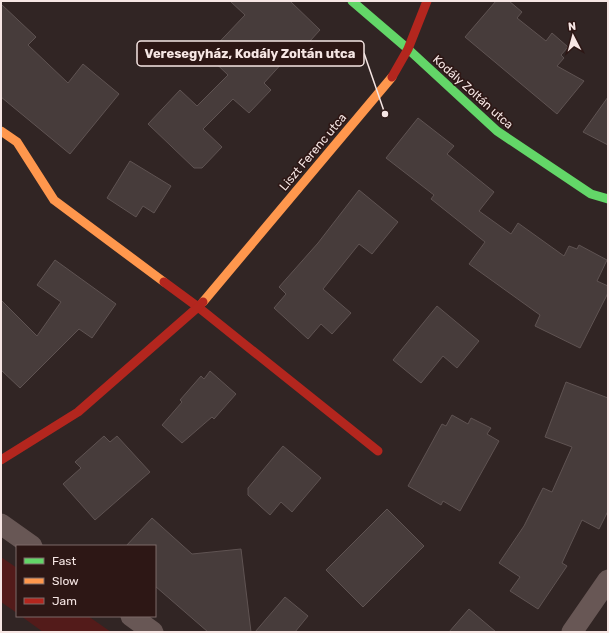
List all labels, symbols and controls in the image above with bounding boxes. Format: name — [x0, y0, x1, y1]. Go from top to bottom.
north arrow — [553, 16, 593, 56]
text: N — [567, 20, 577, 33]
callout: Veresegyház, Kodály Zoltán utca — [137, 41, 364, 66]
text: Veresegyház, Kodály Zoltán utca — [145, 46, 355, 61]
street label: Kodály Zoltán utca — [430, 52, 516, 132]
street label: Liszt Ferenc utca — [277, 111, 349, 193]
legend — [16, 545, 156, 617]
text: Fast — [52, 554, 76, 568]
text: Slow — [52, 574, 79, 588]
text: Jam — [52, 594, 77, 608]

